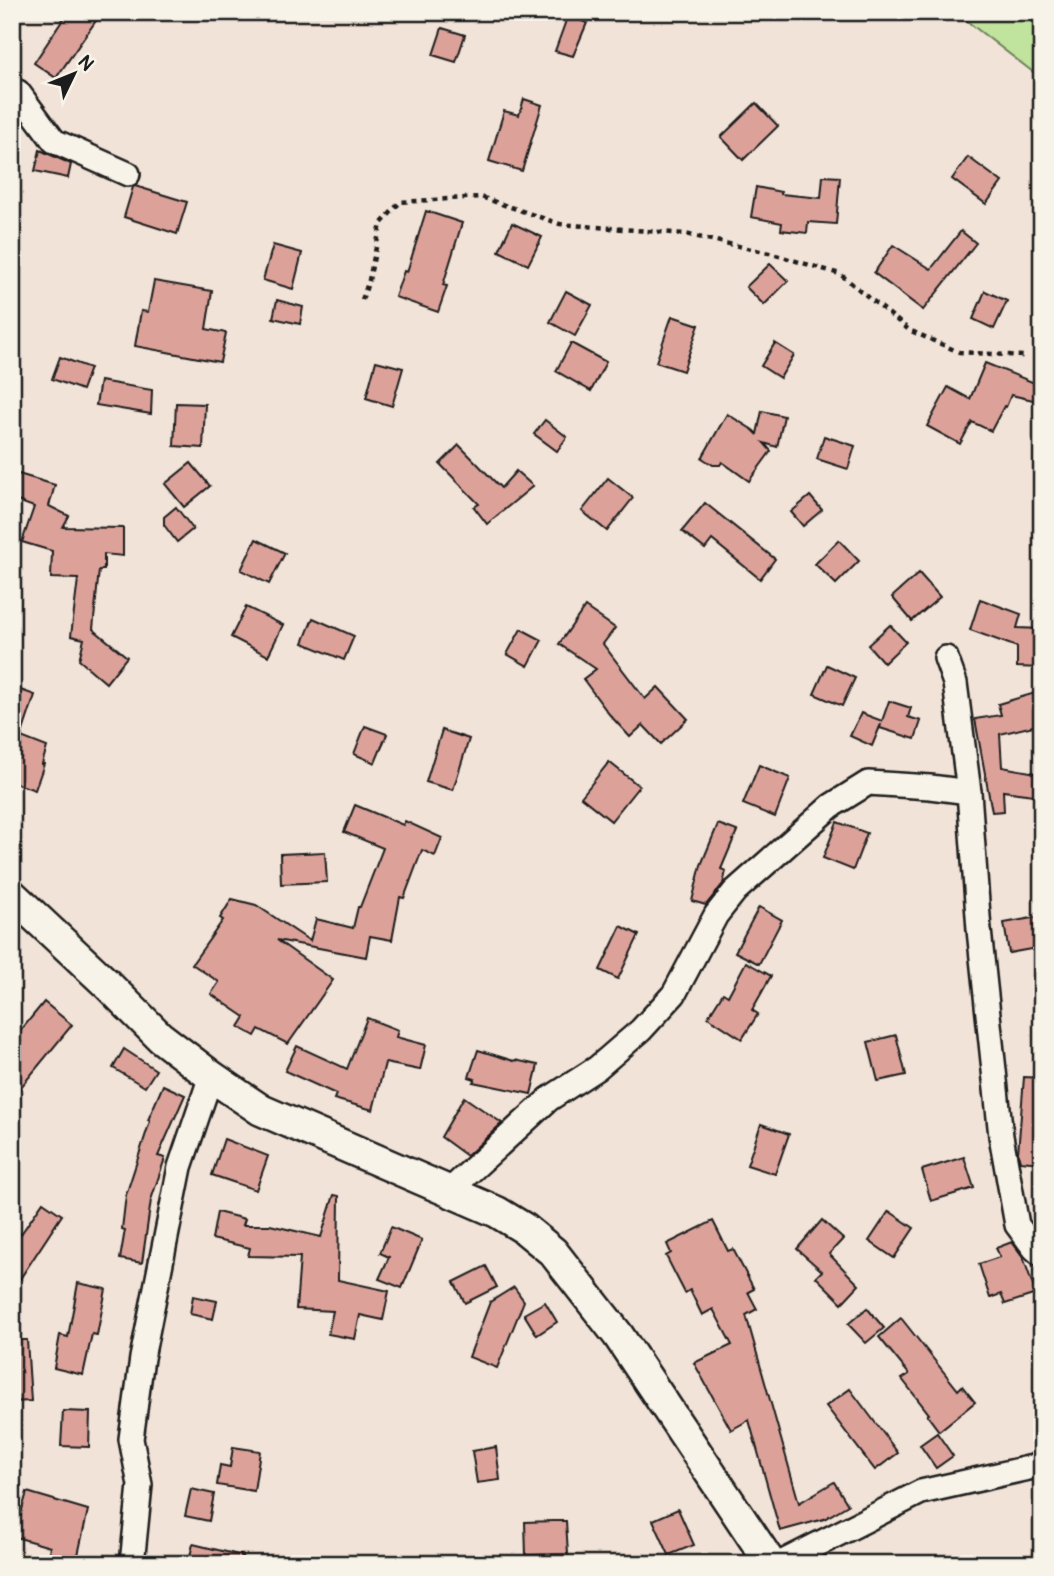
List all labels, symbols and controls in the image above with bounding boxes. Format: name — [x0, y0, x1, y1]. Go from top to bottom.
north arrow — [38, 38, 108, 108]
text: N — [73, 50, 99, 76]

